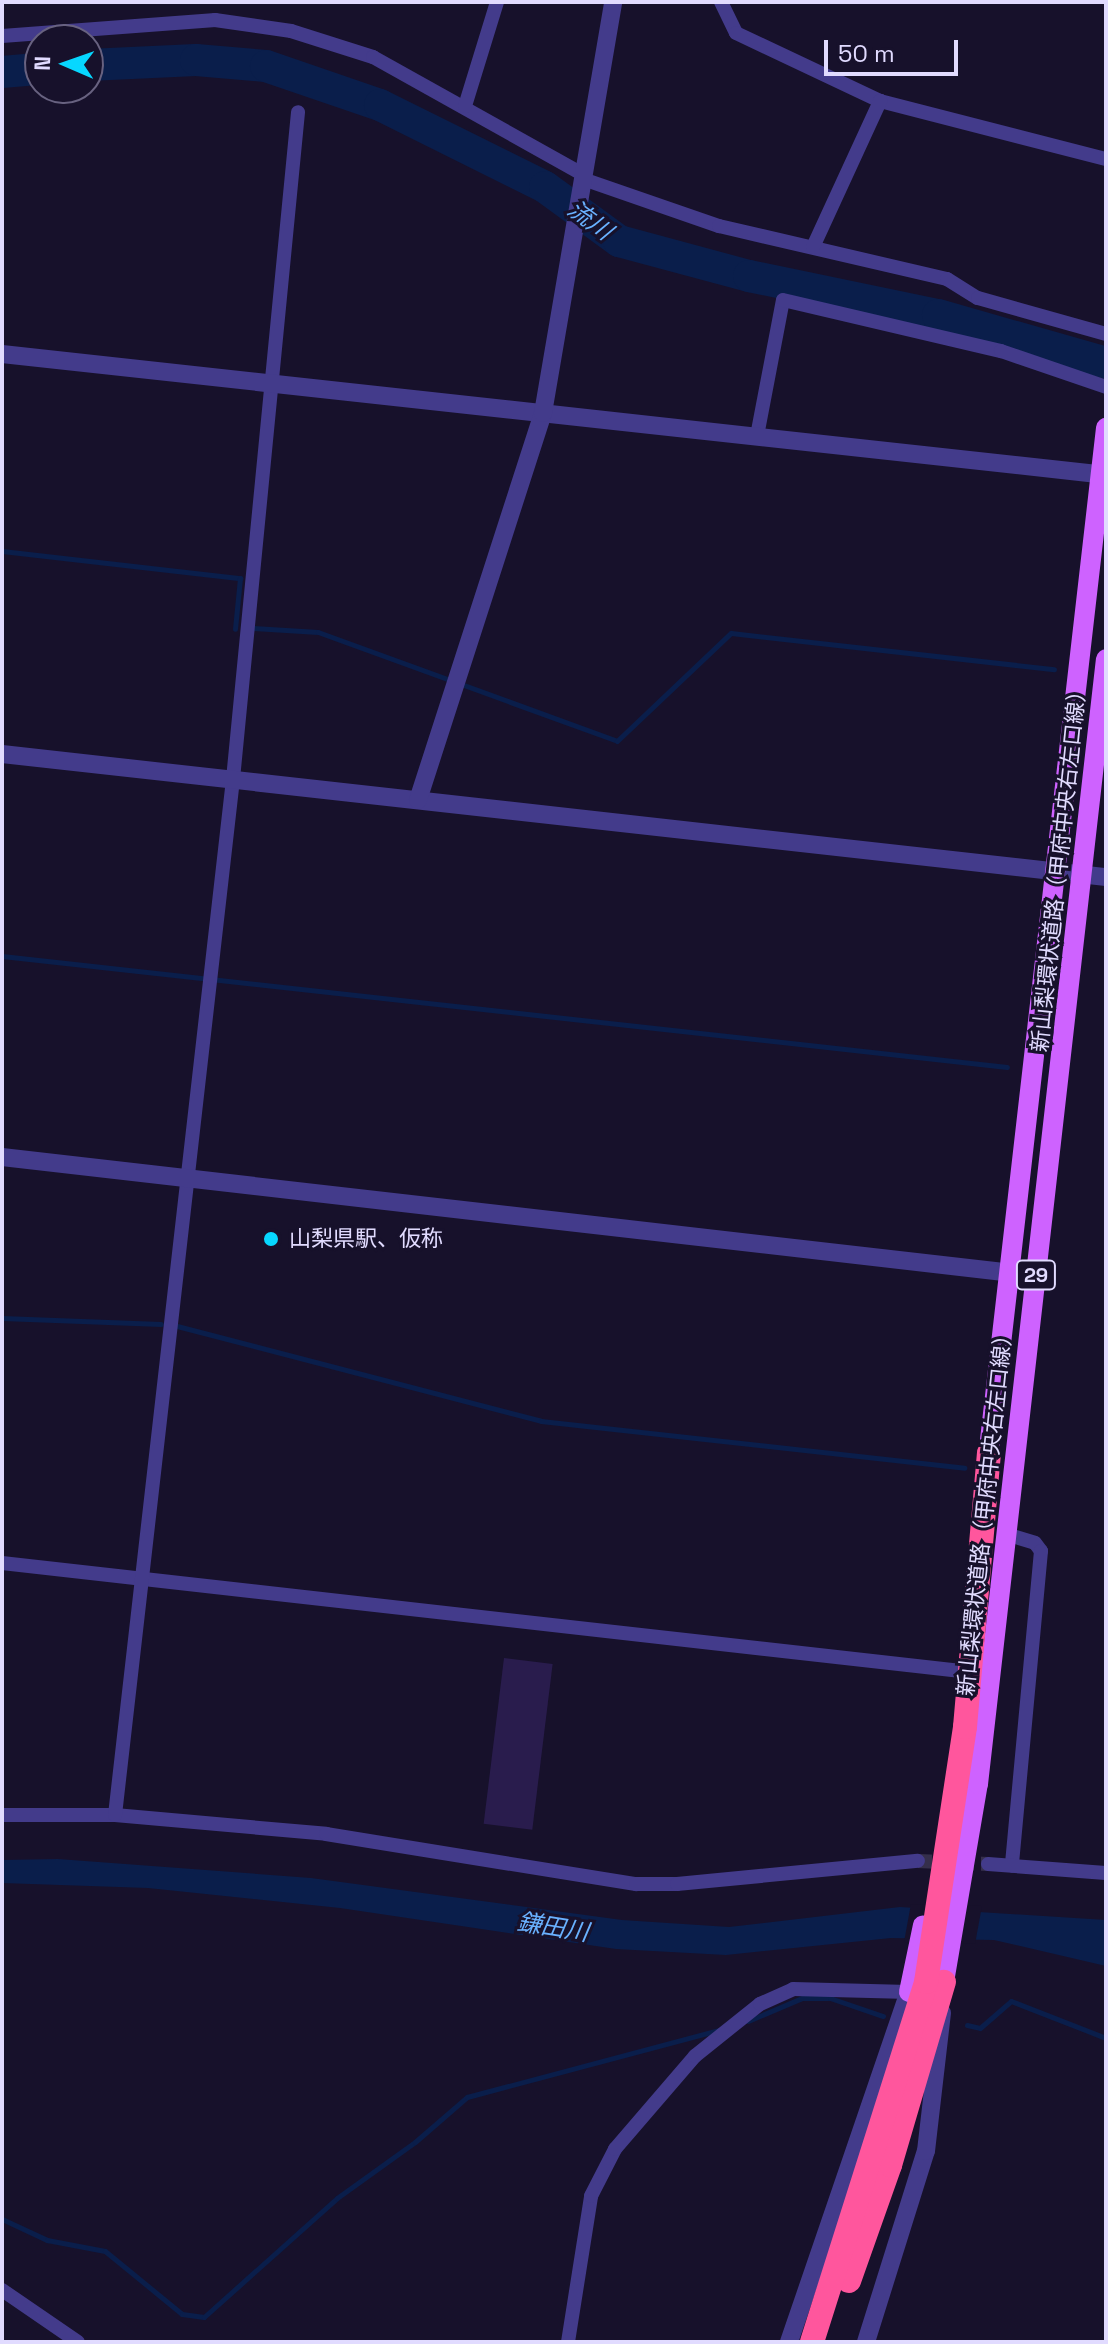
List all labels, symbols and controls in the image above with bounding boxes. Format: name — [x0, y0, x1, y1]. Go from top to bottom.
north arrow — [24, 24, 104, 104]
scale bar — [828, 24, 962, 74]
text: 50 m — [838, 38, 895, 69]
text: N — [28, 55, 56, 71]
water label: 流川 — [562, 194, 618, 246]
street label: 新山梨環状道路（甲府中央右左口線） — [1026, 679, 1092, 1053]
place label: 山梨県駅、仮称 — [289, 1226, 443, 1252]
marker: 山梨県駅、仮称 — [260, 1228, 282, 1250]
road number: 29 — [1014, 1259, 1058, 1291]
street label: 新山梨環状道路（甲府中央右左口線） — [952, 1323, 1018, 1697]
water label: 鎌田川 — [515, 1907, 591, 1947]

